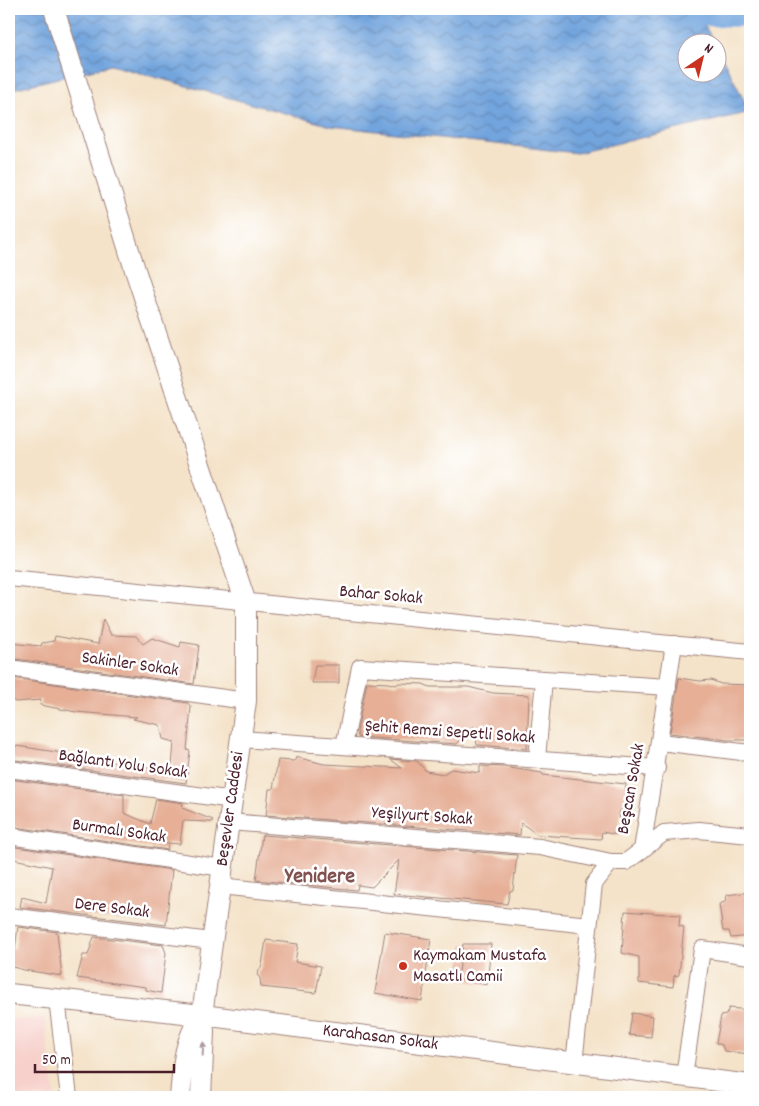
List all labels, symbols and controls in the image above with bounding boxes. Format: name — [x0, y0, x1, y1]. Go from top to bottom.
north arrow — [676, 32, 726, 82]
text: N — [700, 39, 717, 59]
street label: Bahar Sokak — [338, 580, 424, 612]
street label: Sakinler Sokak — [80, 646, 180, 684]
street label: Şehit Remzi Sepetli Sokak — [364, 715, 536, 751]
street label: Beşcan Sokak — [612, 742, 652, 836]
street label: Bağlantı Yolu Sokak — [57, 744, 189, 786]
street label: Beşevler Caddesi — [211, 750, 251, 868]
street label: Yeşilyurt Sokak — [370, 801, 474, 833]
street label: Burmalı Sokak — [70, 813, 168, 851]
district label: Yenidere — [284, 862, 355, 893]
street label: Dere Sokak — [73, 892, 151, 926]
place label: Kaymakam Mustafa Masatlı Camii — [413, 944, 546, 990]
marker: Kaymakam Mustafa Masatlı Camii — [397, 960, 409, 972]
street label: Karahasan Sokak — [321, 1018, 440, 1058]
one-way arrow — [199, 1040, 207, 1056]
scale bar — [35, 1041, 174, 1073]
text: 50 m — [42, 1050, 71, 1072]

